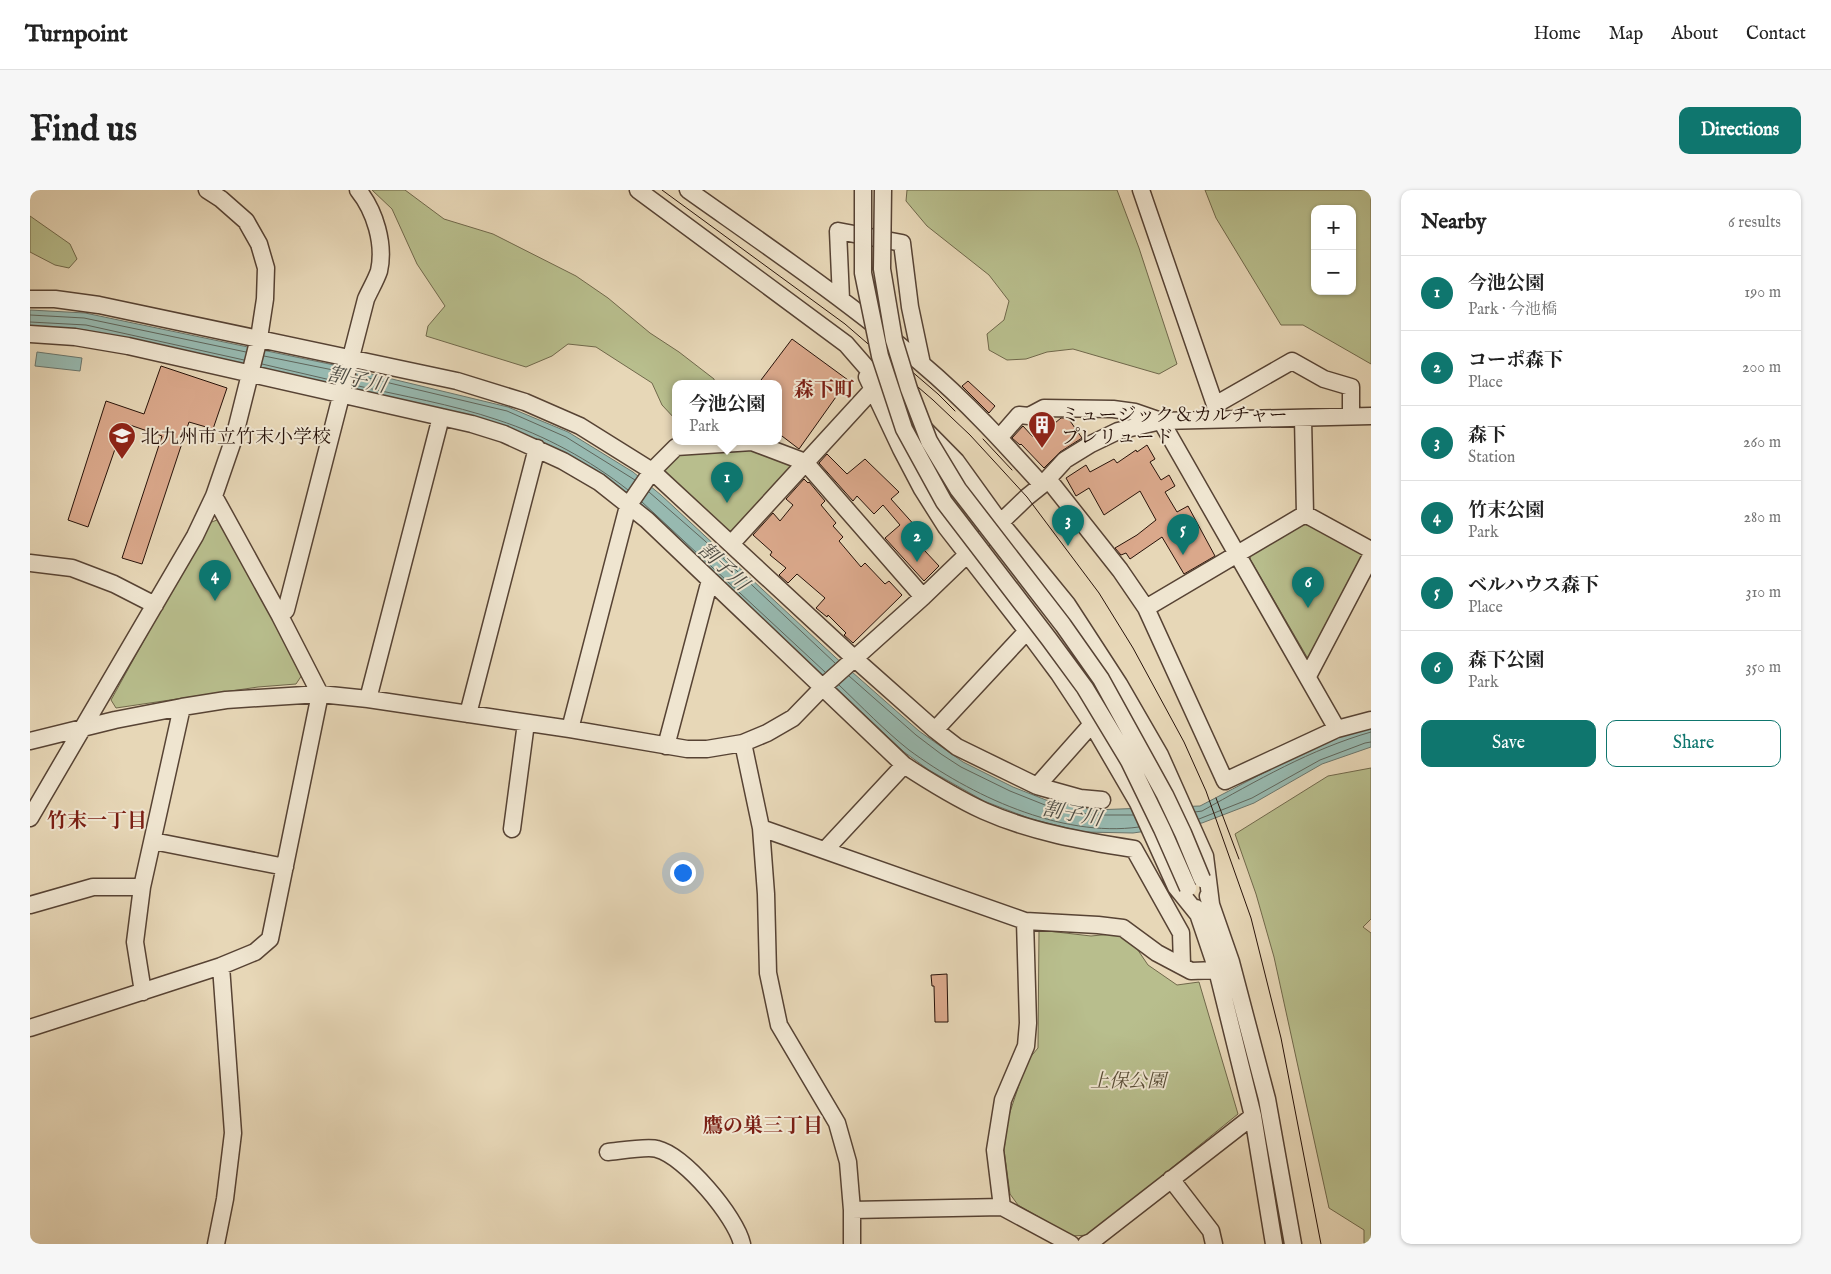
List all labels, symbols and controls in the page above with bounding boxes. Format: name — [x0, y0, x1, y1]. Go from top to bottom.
text: Turnpoint — [25, 19, 128, 50]
text: Home — [1534, 23, 1581, 46]
text: Map — [1609, 23, 1643, 46]
text: About — [1671, 23, 1718, 46]
text: Contact — [1746, 23, 1806, 46]
button: Directions — [1679, 107, 1801, 154]
text: Find us — [30, 108, 137, 153]
map controls — [1311, 205, 1356, 295]
button: + — [1311, 205, 1356, 250]
text: Nearby — [1421, 209, 1486, 236]
text: 6 results — [1728, 213, 1781, 233]
button: − — [1311, 250, 1356, 295]
text: 今池公園 — [1468, 272, 1544, 296]
text: 1 — [1434, 283, 1440, 303]
text: 190 m — [1744, 283, 1781, 303]
text: Park · 今池橋 — [1468, 300, 1557, 320]
text: コーポ森下 — [1468, 349, 1563, 373]
text: 2 — [1433, 358, 1441, 378]
text: 200 m — [1742, 358, 1781, 378]
water label: 割子川 — [325, 362, 391, 399]
text: Place — [1468, 373, 1503, 393]
district label: 森下町 — [794, 378, 855, 403]
popup — [672, 380, 782, 445]
text: 今池公園 — [689, 393, 765, 417]
place label: ミュージック＆カルチャー プレリュード — [1061, 404, 1288, 450]
building icon: ミュージック＆カルチャー プレリュード — [1027, 410, 1057, 449]
text: Park — [689, 417, 719, 437]
school or university icon: 北九州市立竹末小学校 — [107, 421, 137, 460]
text: 森下 — [1468, 424, 1506, 448]
place label: 北九州市立竹末小学校 — [141, 426, 331, 450]
text: 3 — [1434, 433, 1440, 453]
text: 260 m — [1743, 433, 1781, 453]
text: Station — [1468, 448, 1515, 468]
pin: 1 — [711, 462, 743, 503]
text: 竹末公園 — [1468, 499, 1544, 523]
pin: 3 — [1052, 505, 1084, 546]
text: 4 — [1433, 508, 1441, 528]
text: 280 m — [1744, 508, 1781, 528]
pin: 5 — [1167, 514, 1199, 555]
pin: 2 — [901, 521, 933, 562]
text: Park — [1468, 523, 1498, 543]
water label: 割子川 — [693, 537, 755, 598]
pin: 4 — [199, 560, 231, 601]
pin: 6 — [1292, 567, 1324, 608]
text: ベルハウス森下 — [1468, 574, 1599, 598]
text: 5 — [1434, 583, 1440, 603]
text: 310 m — [1745, 583, 1781, 603]
text: Place — [1468, 598, 1503, 618]
text: 森下公園 — [1468, 649, 1544, 673]
text: 6 — [1434, 658, 1440, 678]
text: 350 m — [1746, 658, 1781, 678]
text: Park — [1468, 673, 1498, 693]
button: Save — [1421, 720, 1596, 767]
button: Share — [1606, 720, 1781, 767]
water label: 割子川 — [1040, 796, 1106, 833]
district label: 竹末一丁目 — [47, 809, 147, 834]
your location — [670, 860, 696, 886]
park label: 上保公園 — [1090, 1070, 1169, 1094]
district label: 鷹の巣三丁目 — [703, 1114, 823, 1139]

